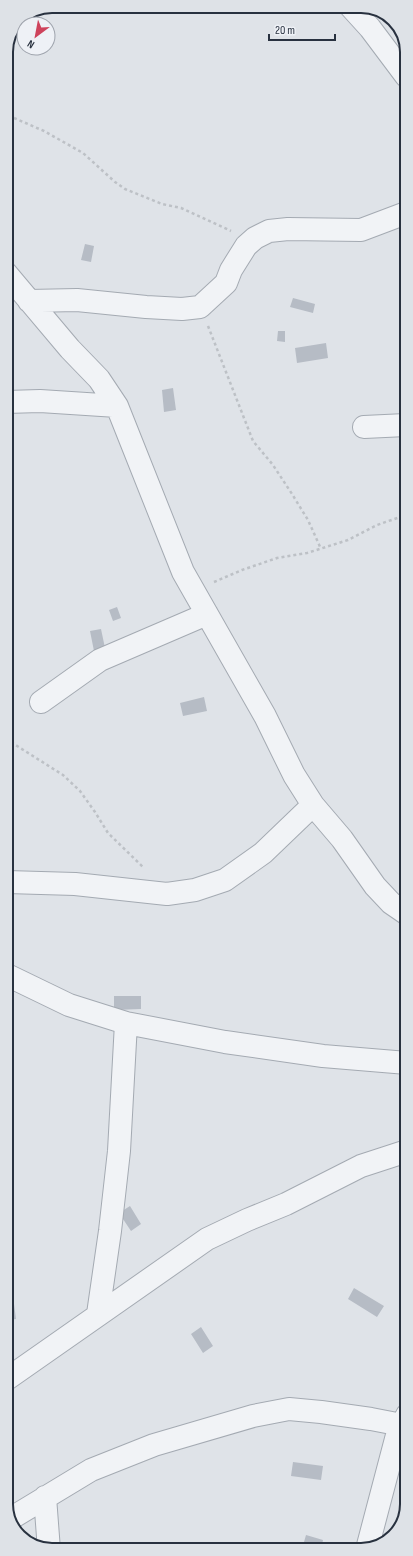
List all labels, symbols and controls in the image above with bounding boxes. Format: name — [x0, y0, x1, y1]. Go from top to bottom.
north arrow — [16, 16, 56, 56]
scale bar — [269, 16, 335, 42]
text: 20 m — [275, 23, 295, 38]
text: N — [25, 37, 37, 51]

